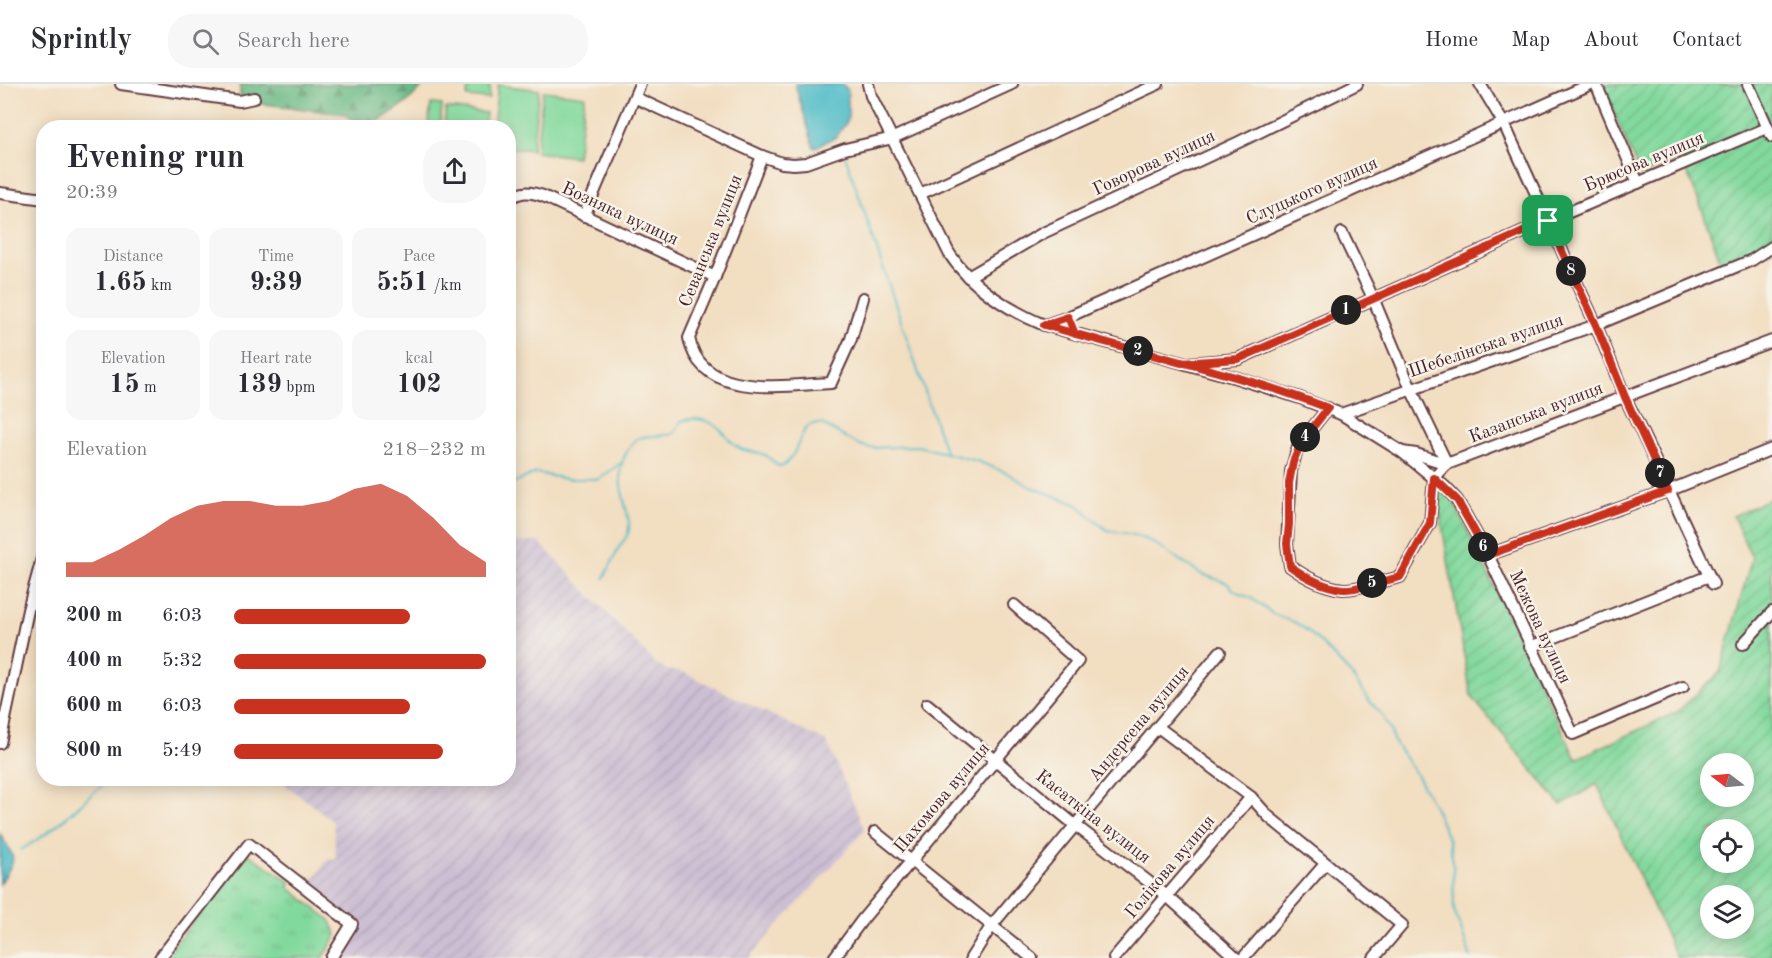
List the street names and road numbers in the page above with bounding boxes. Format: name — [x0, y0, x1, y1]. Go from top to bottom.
street label: Говорова вулиця — [1090, 127, 1218, 199]
street label: Брюсова вулиця — [1581, 129, 1707, 195]
street label: Слуцького вулиця — [1243, 154, 1381, 228]
street label: Севанська вулиця — [676, 172, 746, 310]
street label: Возняка вулиця — [559, 179, 681, 249]
street label: Шебелінська вулиця — [1406, 311, 1566, 381]
street label: Казанська вулиця — [1466, 379, 1606, 447]
street label: Межова вулиця — [1506, 567, 1574, 687]
street label: Андерсена вулиця — [1085, 663, 1193, 785]
street label: Пахомова вулиця — [891, 739, 993, 857]
street label: Касаткіна вулиця — [1032, 767, 1154, 867]
street label: Голікова вулиця — [1122, 812, 1218, 922]

